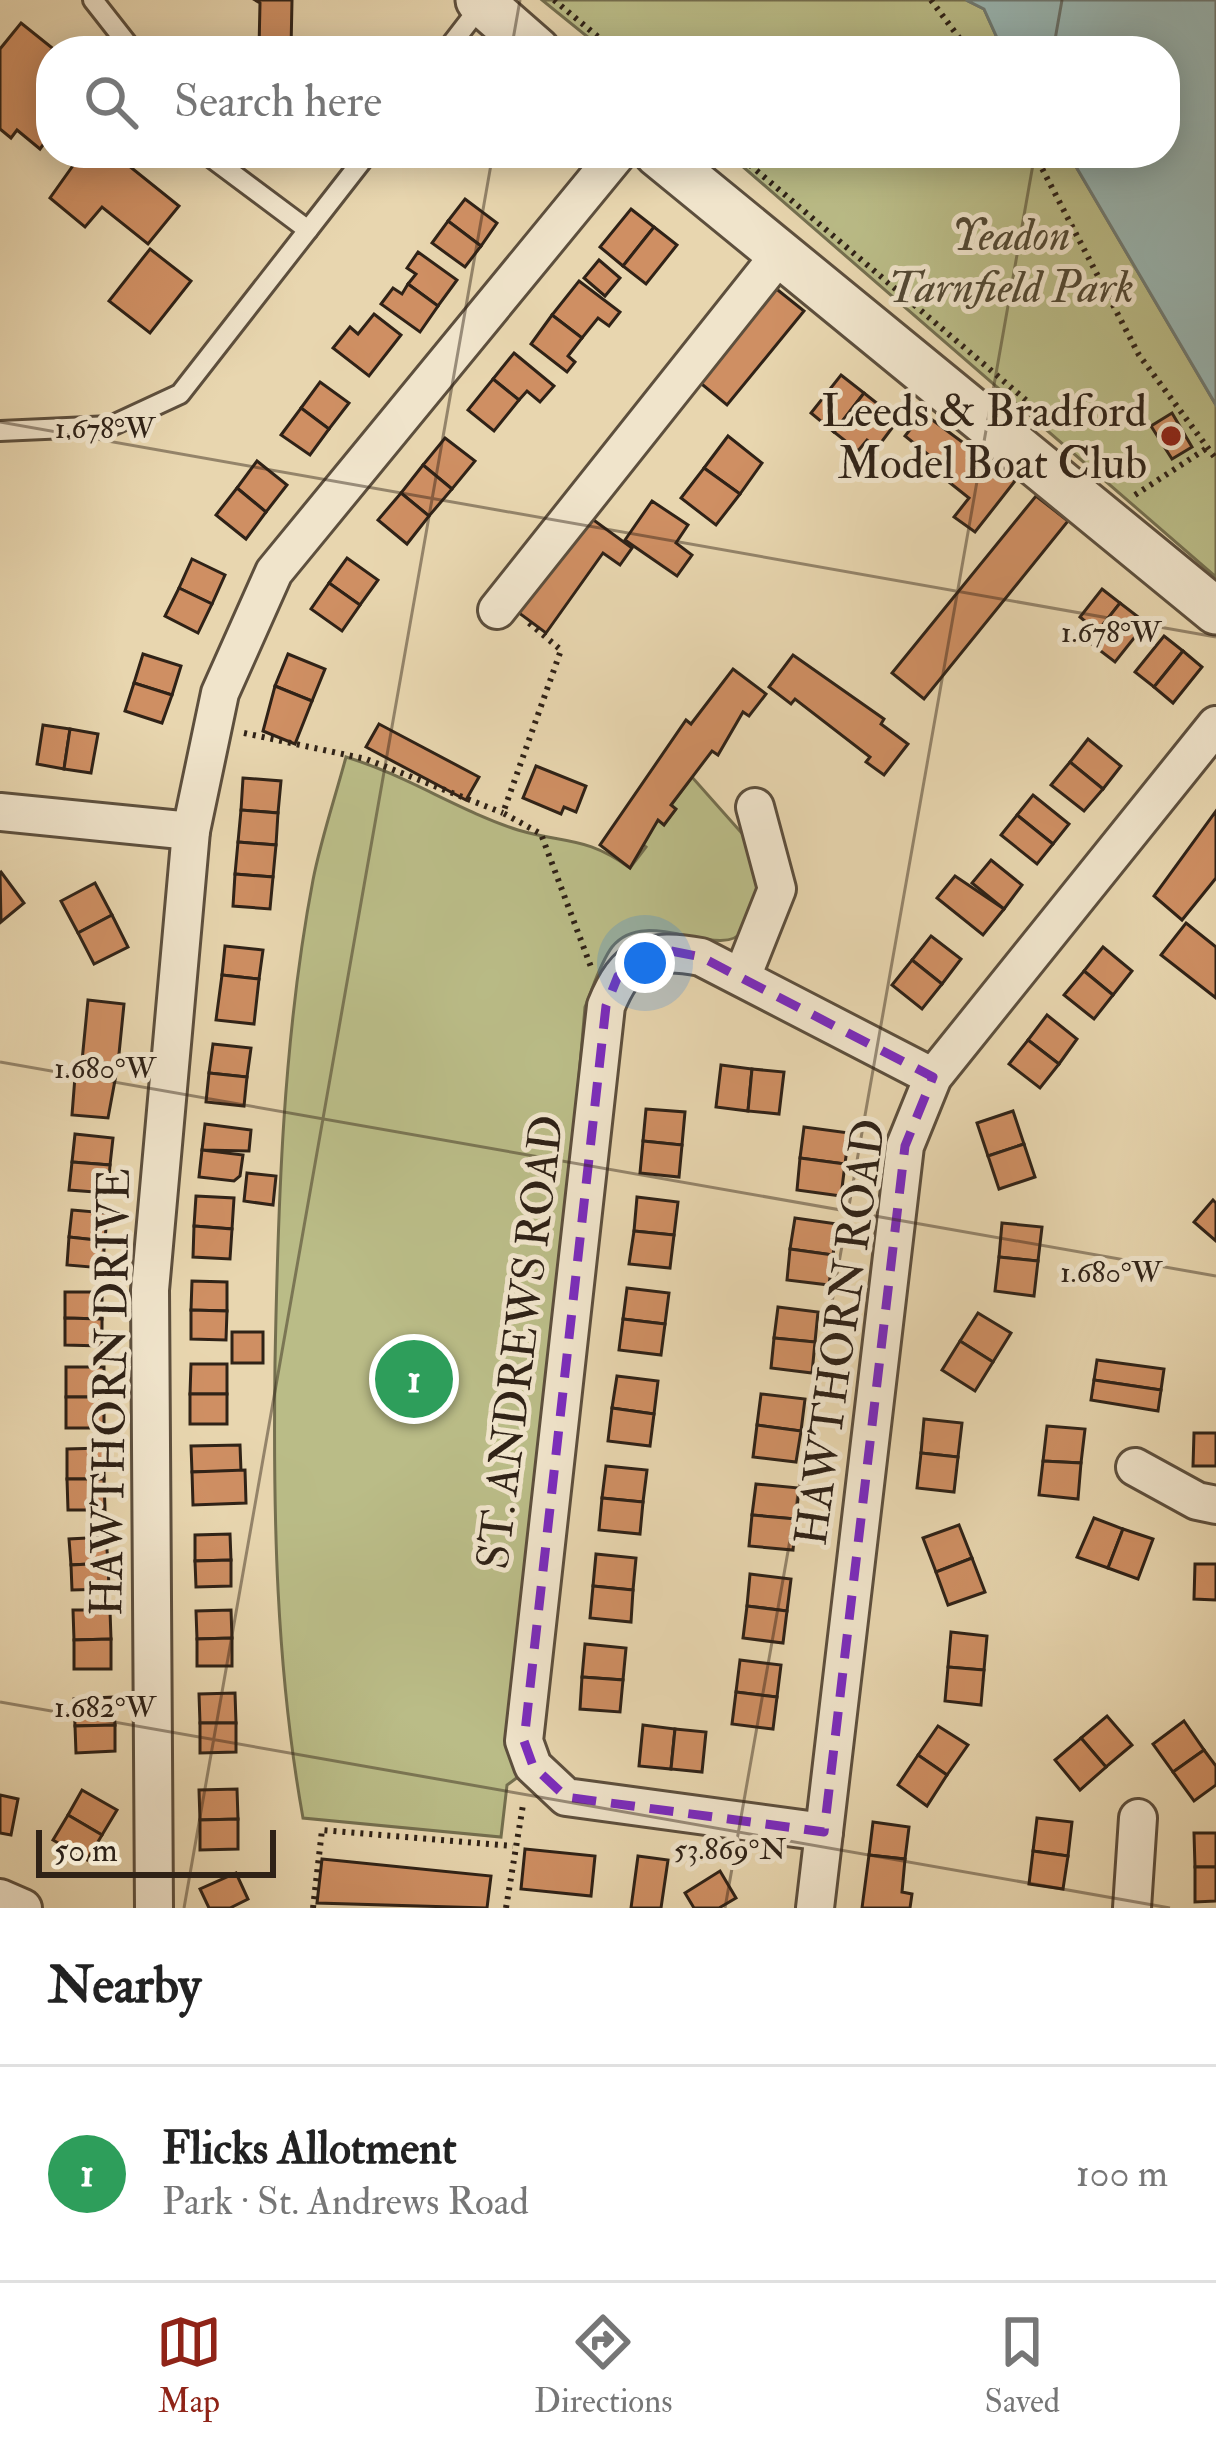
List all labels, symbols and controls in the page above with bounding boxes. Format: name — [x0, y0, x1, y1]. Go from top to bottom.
search box — [36, 36, 1180, 168]
icon: search — [78, 69, 144, 135]
text: Search here — [174, 74, 382, 130]
park label: Yeadon Tarnfield Park — [888, 208, 1134, 316]
place label: Leeds & Bradford Model Boat Club — [821, 384, 1147, 492]
text: 1.678°W — [55, 410, 157, 447]
marker: Leeds & Bradford Model Boat Club — [1158, 423, 1184, 449]
text: 1.678°W — [1061, 614, 1163, 651]
your location — [615, 933, 675, 993]
text: 1.680°W — [54, 1050, 158, 1087]
street label: ST. ANDREWS ROAD — [465, 1112, 577, 1572]
street label: HAWTHORN ROAD — [783, 1115, 899, 1549]
street label: HAWTHORN DRIVE — [79, 1167, 143, 1617]
text: 1.680°W — [1060, 1254, 1164, 1291]
pin: 1 — [375, 1334, 453, 1424]
text: 1.682°W — [54, 1689, 157, 1726]
scale bar — [36, 1824, 276, 1877]
text: 50 m — [54, 1830, 118, 1871]
text: 53.869°N — [674, 1831, 786, 1868]
text: Nearby — [48, 1954, 201, 2018]
text: Flicks Allotment — [162, 2121, 457, 2177]
text: 1 — [80, 2149, 94, 2198]
text: 100 m — [1076, 2149, 1168, 2198]
text: Park · St. Andrews Road — [162, 2177, 529, 2226]
tab: Map — [156, 2309, 222, 2422]
tab: Directions — [534, 2309, 673, 2422]
tab: Saved — [985, 2309, 1060, 2422]

